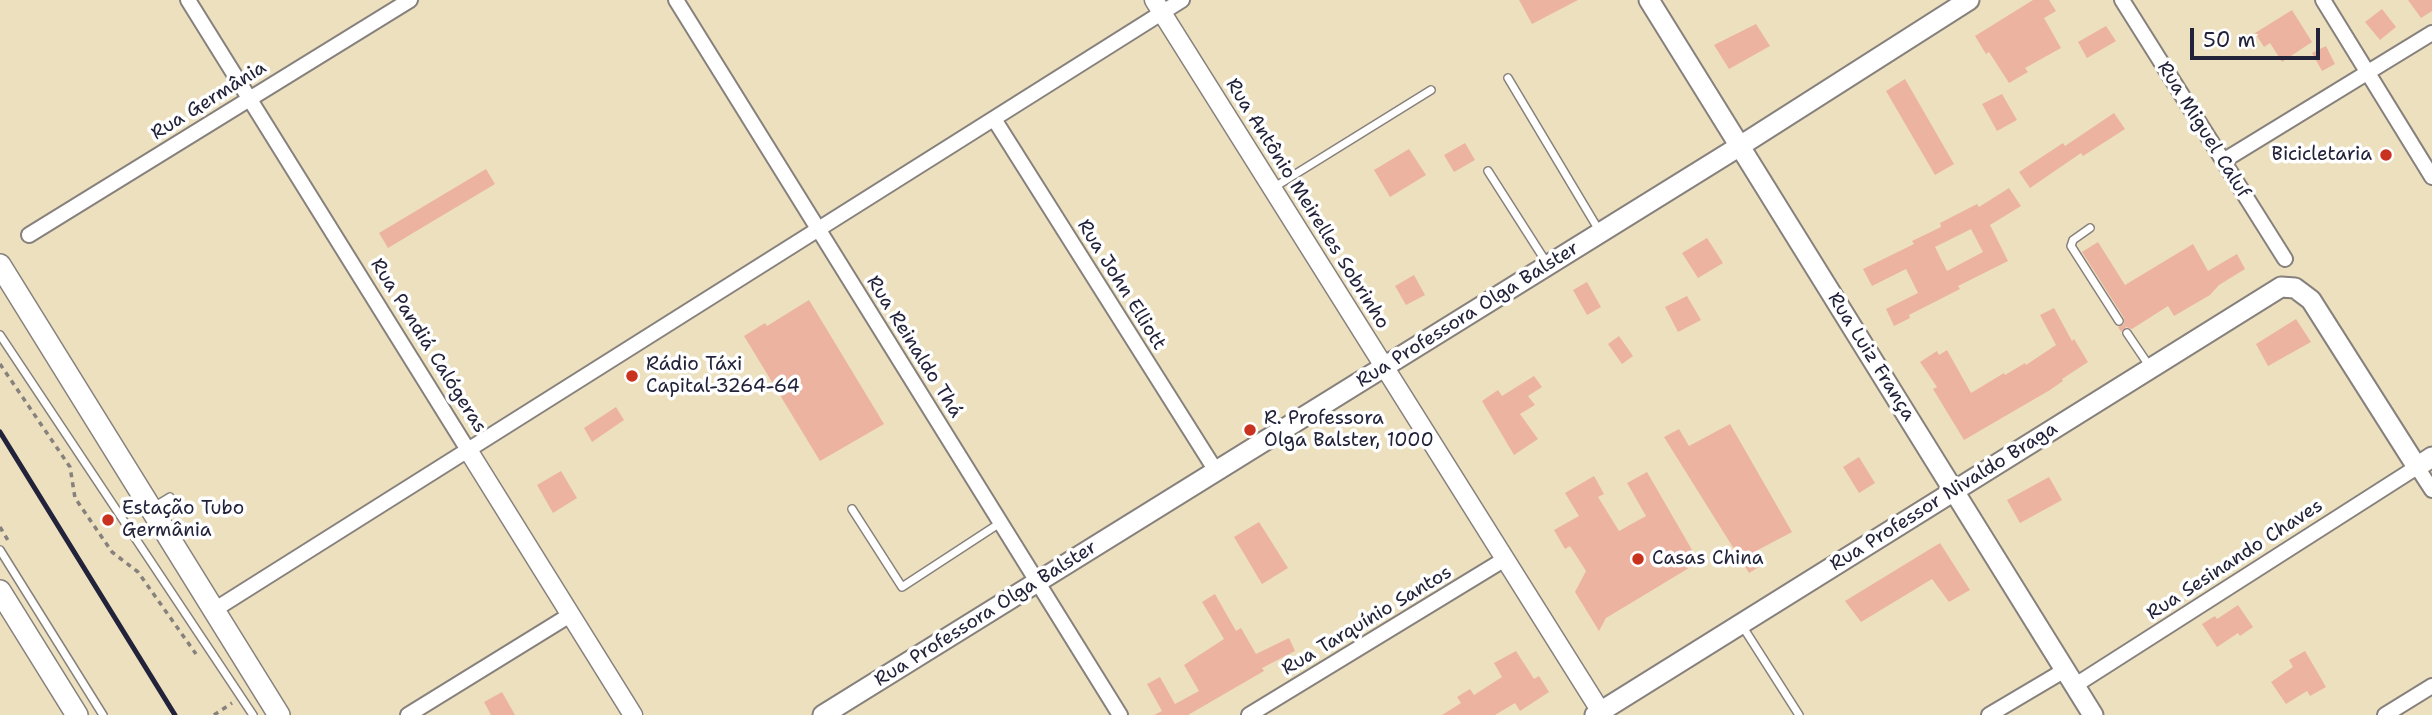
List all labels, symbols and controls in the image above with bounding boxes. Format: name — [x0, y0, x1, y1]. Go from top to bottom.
scale bar — [2194, 14, 2324, 58]
text: 50 m — [2203, 26, 2256, 54]
street label: Rua Germânia — [147, 57, 271, 145]
street label: Rua Miguel Caluf — [2152, 57, 2254, 203]
street label: Rua Antônio Meirelles Sobrinho — [1220, 75, 1394, 333]
place label: Bicicletaria — [2272, 144, 2372, 166]
marker: Bicicletaria — [2378, 147, 2394, 163]
street label: Rua John Elliott — [1072, 215, 1170, 355]
street label: Rua Professora Olga Balster — [1353, 237, 1583, 393]
street label: Rua Pandiá Calógeras — [365, 255, 491, 437]
street label: Rua Reinaldo Thá — [861, 272, 967, 422]
street label: Rua Luiz França — [1822, 289, 1920, 425]
place label: Rádio Táxi Capital-3264-64 — [646, 354, 800, 398]
marker: Rádio Táxi Capital-3264-64 — [624, 368, 640, 384]
place label: R. Professora Olga Balster, 1000 — [1264, 408, 1434, 452]
street label: Rua Professor Nivaldo Braga — [1826, 417, 2062, 577]
marker: R. Professora Olga Balster, 1000 — [1242, 422, 1258, 438]
street label: Rua Sesinando Chaves — [2143, 495, 2327, 625]
place label: Estação Tubo Germânia — [122, 498, 244, 542]
marker: Estação Tubo Germânia — [100, 512, 116, 528]
street label: Rua Professora Olga Balster — [871, 536, 1101, 692]
place label: Casas China — [1652, 548, 1764, 570]
marker: Casas China — [1630, 551, 1646, 567]
street label: Rua Tarquínio Santos — [1278, 561, 1456, 681]

